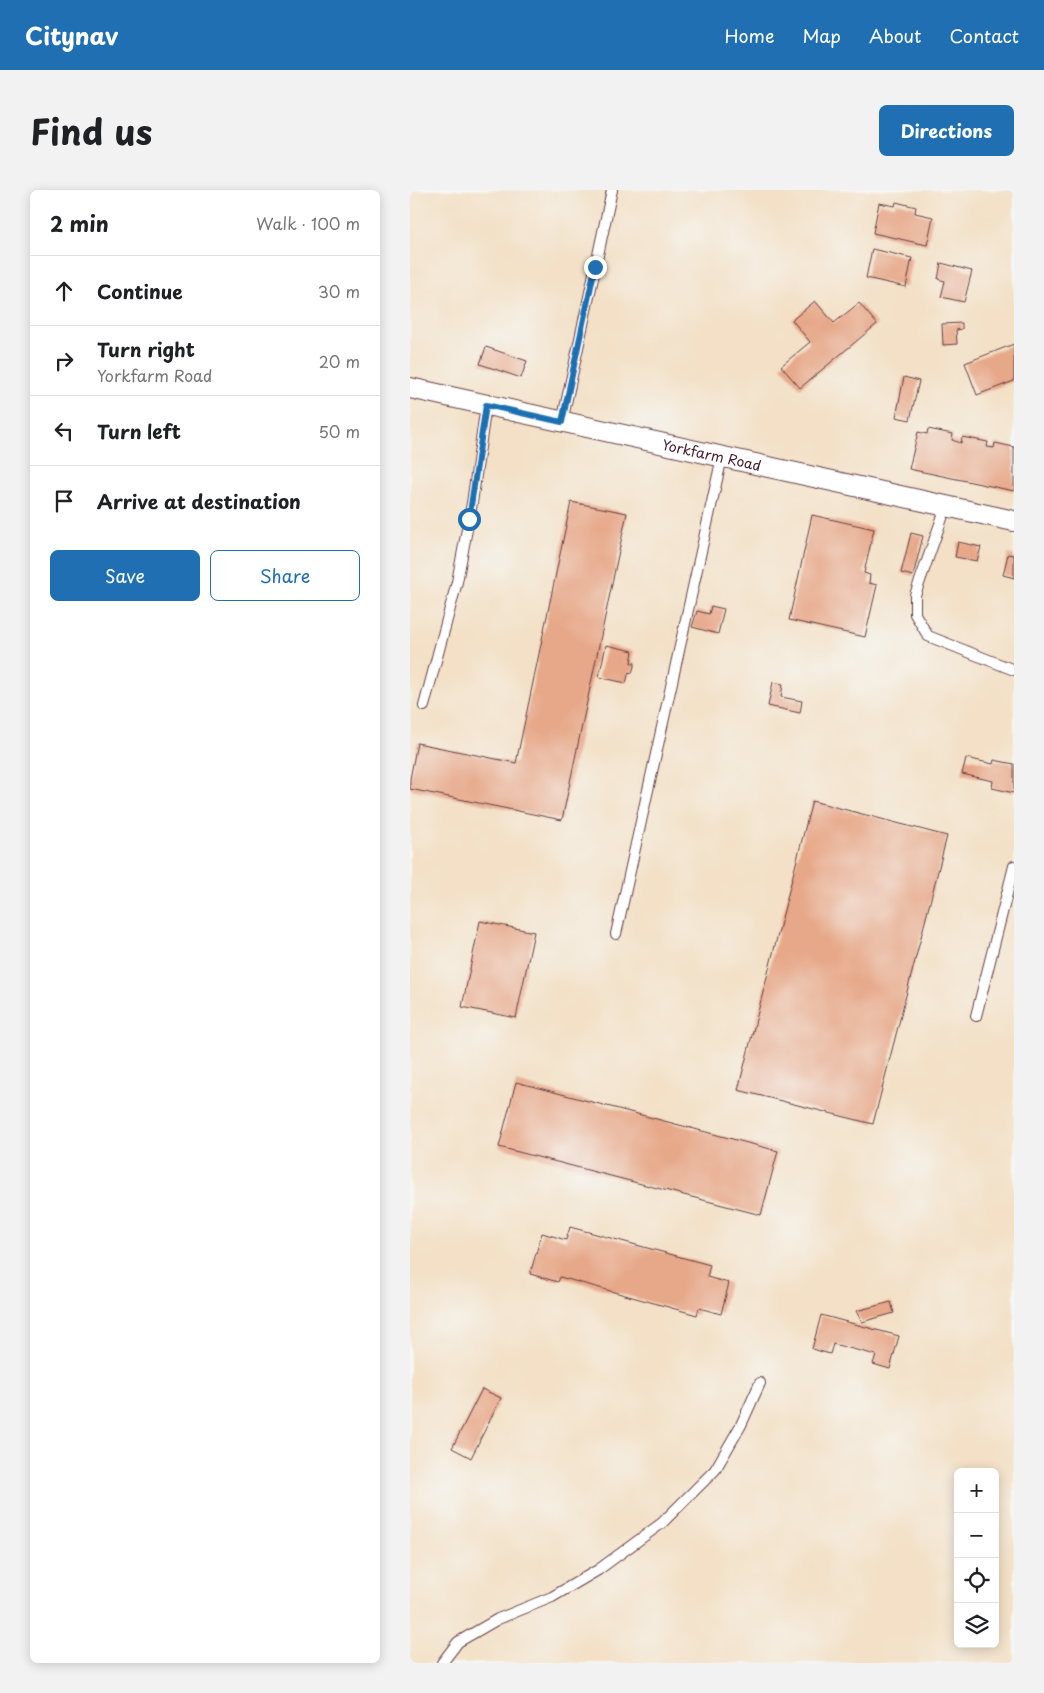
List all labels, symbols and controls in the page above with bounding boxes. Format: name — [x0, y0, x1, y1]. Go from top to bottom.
text: Citynav — [25, 17, 118, 53]
text: Home — [724, 22, 774, 49]
text: Map — [802, 22, 841, 49]
text: About — [869, 22, 921, 49]
text: Contact — [949, 22, 1019, 49]
text: Find us — [30, 104, 152, 157]
button: Directions — [879, 105, 1014, 156]
text: 2 min — [50, 207, 109, 239]
text: Walk · 100 m — [256, 211, 360, 235]
route end — [584, 256, 607, 279]
icon: ahead — [50, 277, 78, 305]
text: Continue — [97, 277, 183, 305]
text: 30 m — [318, 279, 360, 303]
text: Turn right — [97, 335, 195, 363]
icon: right — [50, 347, 78, 375]
text: 20 m — [319, 349, 360, 373]
text: Yorkfarm Road — [97, 363, 212, 387]
icon: left — [50, 417, 78, 445]
text: Turn left — [97, 417, 181, 445]
text: 50 m — [319, 419, 360, 443]
street label: Yorkfarm Road — [660, 433, 763, 476]
icon: arrive — [50, 487, 78, 515]
text: Arrive at destination — [97, 487, 301, 515]
route start — [458, 508, 481, 531]
button: Save — [50, 550, 200, 601]
button: Share — [210, 550, 360, 601]
map controls — [954, 1468, 999, 1648]
button: + — [954, 1468, 999, 1513]
button: − — [954, 1513, 999, 1558]
button: locate — [954, 1558, 999, 1603]
button: layers — [954, 1603, 999, 1648]

